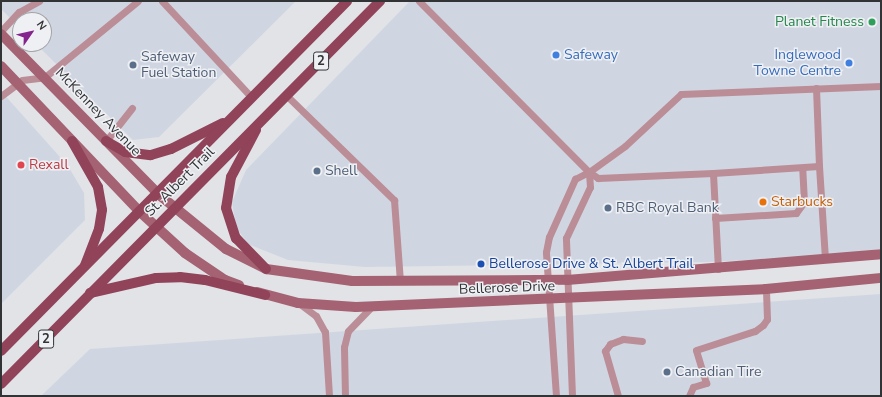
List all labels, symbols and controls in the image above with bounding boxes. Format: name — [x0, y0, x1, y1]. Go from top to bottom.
north arrow — [12, 12, 52, 52]
place label: Planet Fitness — [775, 14, 864, 30]
marker: Planet Fitness — [867, 17, 877, 27]
text: N — [33, 18, 50, 33]
place label: Safeway — [564, 47, 618, 63]
place label: Inglewood Towne Centre — [754, 47, 841, 80]
place label: Safeway Fuel Station — [141, 49, 216, 82]
road number: 2 — [313, 50, 329, 72]
marker: Safeway — [551, 50, 561, 60]
marker: Inglewood Towne Centre — [844, 58, 854, 68]
marker: Safeway Fuel Station — [128, 60, 138, 70]
street label: McKenney Avenue — [52, 64, 144, 160]
street label: St. Albert Trail — [142, 144, 218, 220]
place label: Rexall — [29, 157, 69, 173]
marker: Rexall — [16, 160, 26, 170]
place label: Shell — [325, 163, 357, 179]
marker: Shell — [312, 166, 322, 176]
place label: Starbucks — [771, 194, 833, 210]
marker: Starbucks — [758, 197, 768, 207]
place label: RBC Royal Bank — [616, 200, 719, 216]
marker: RBC Royal Bank — [603, 203, 613, 213]
place label: Bellerose Drive & St. Albert Trail — [489, 256, 694, 272]
marker: Bellerose Drive & St. Albert Trail — [476, 259, 486, 269]
street label: Bellerose Drive — [459, 278, 555, 298]
road number: 2 — [38, 328, 54, 350]
place label: Canadian Tire — [675, 364, 761, 380]
marker: Canadian Tire — [662, 367, 672, 377]

